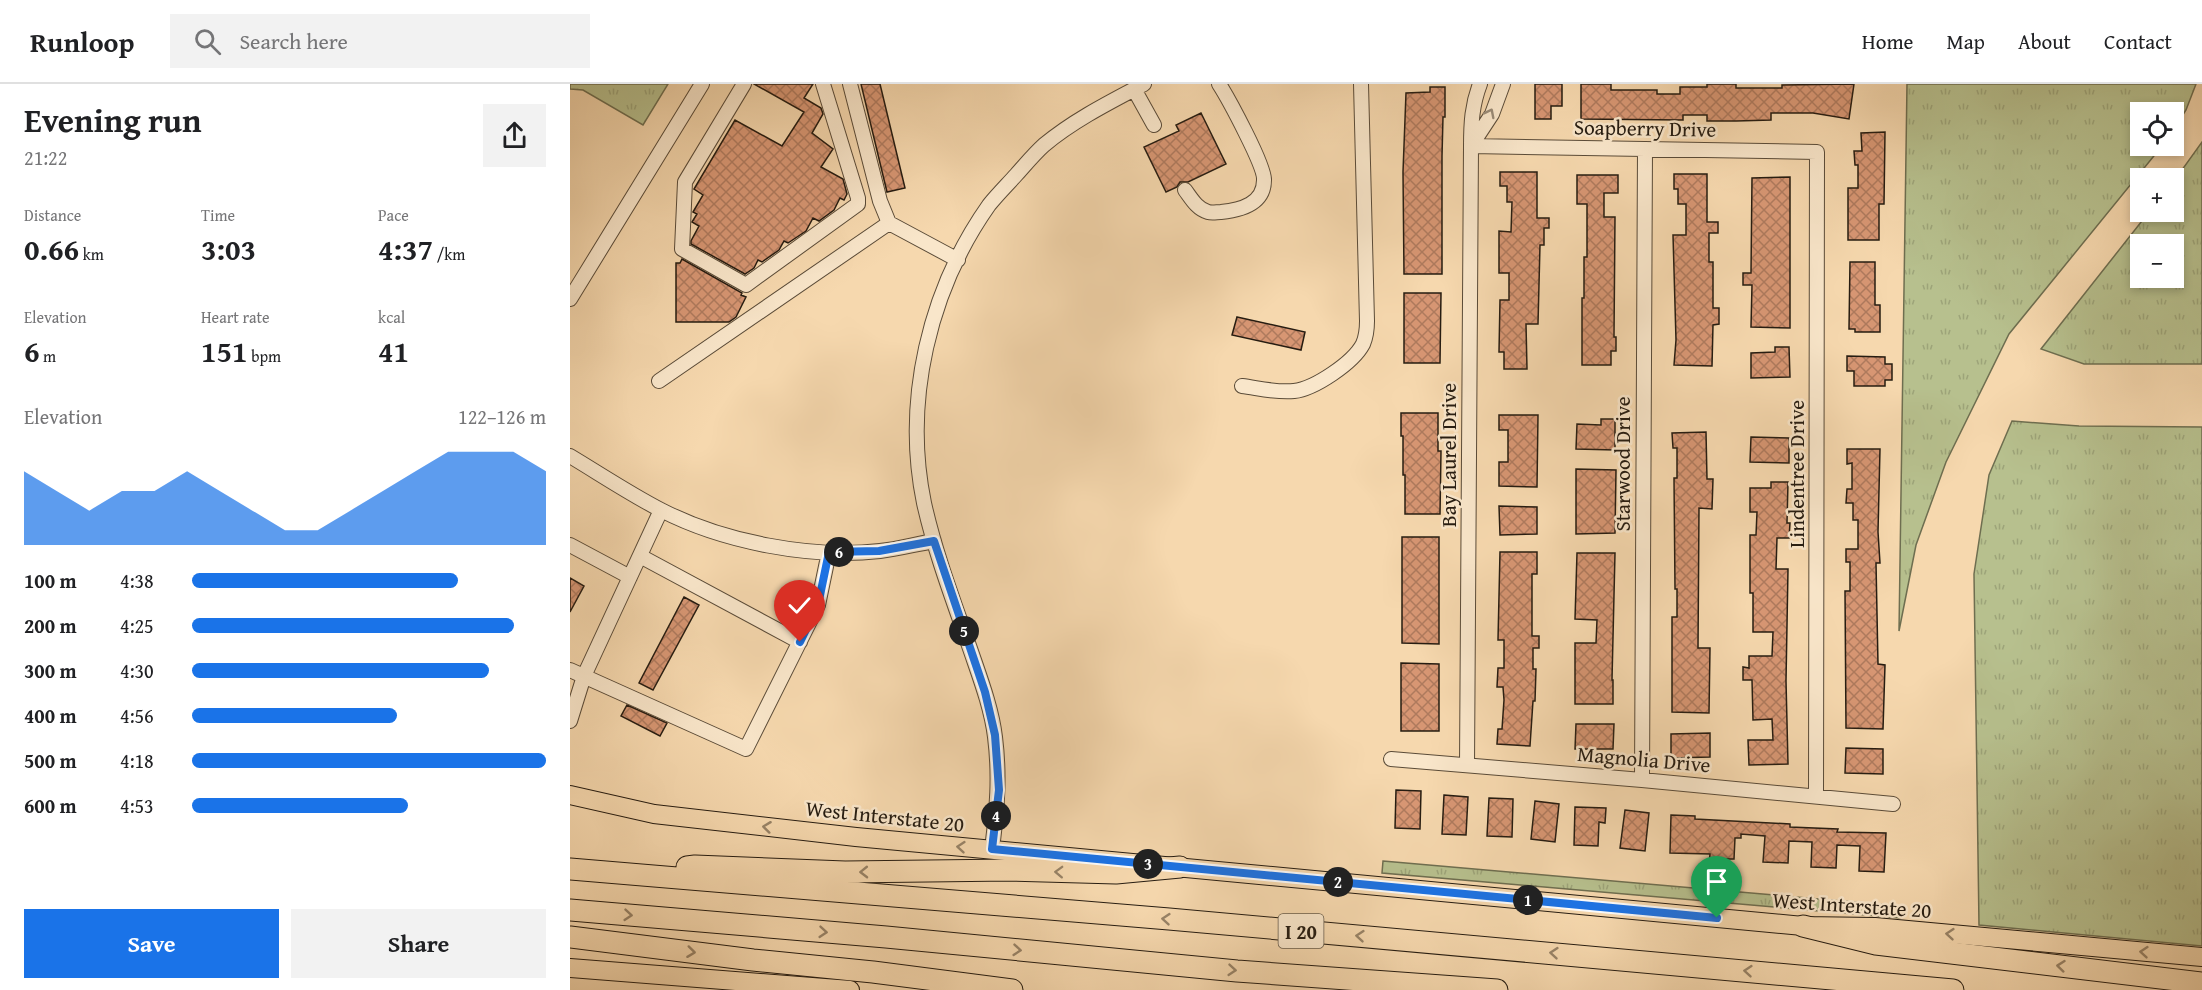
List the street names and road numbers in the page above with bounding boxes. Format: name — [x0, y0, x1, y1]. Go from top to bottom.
street label: Soapberry Drive — [1574, 111, 1717, 145]
street label: Bay Laurel Drive — [1433, 383, 1464, 527]
street label: Starwood Drive — [1607, 396, 1638, 532]
street label: Lindentree Drive — [1781, 400, 1812, 548]
street label: Magnolia Drive — [1576, 738, 1712, 780]
street label: West Interstate 20 — [804, 792, 966, 840]
street label: West Interstate 20 — [1771, 884, 1933, 926]
road number: I 20 — [1278, 914, 1324, 948]

